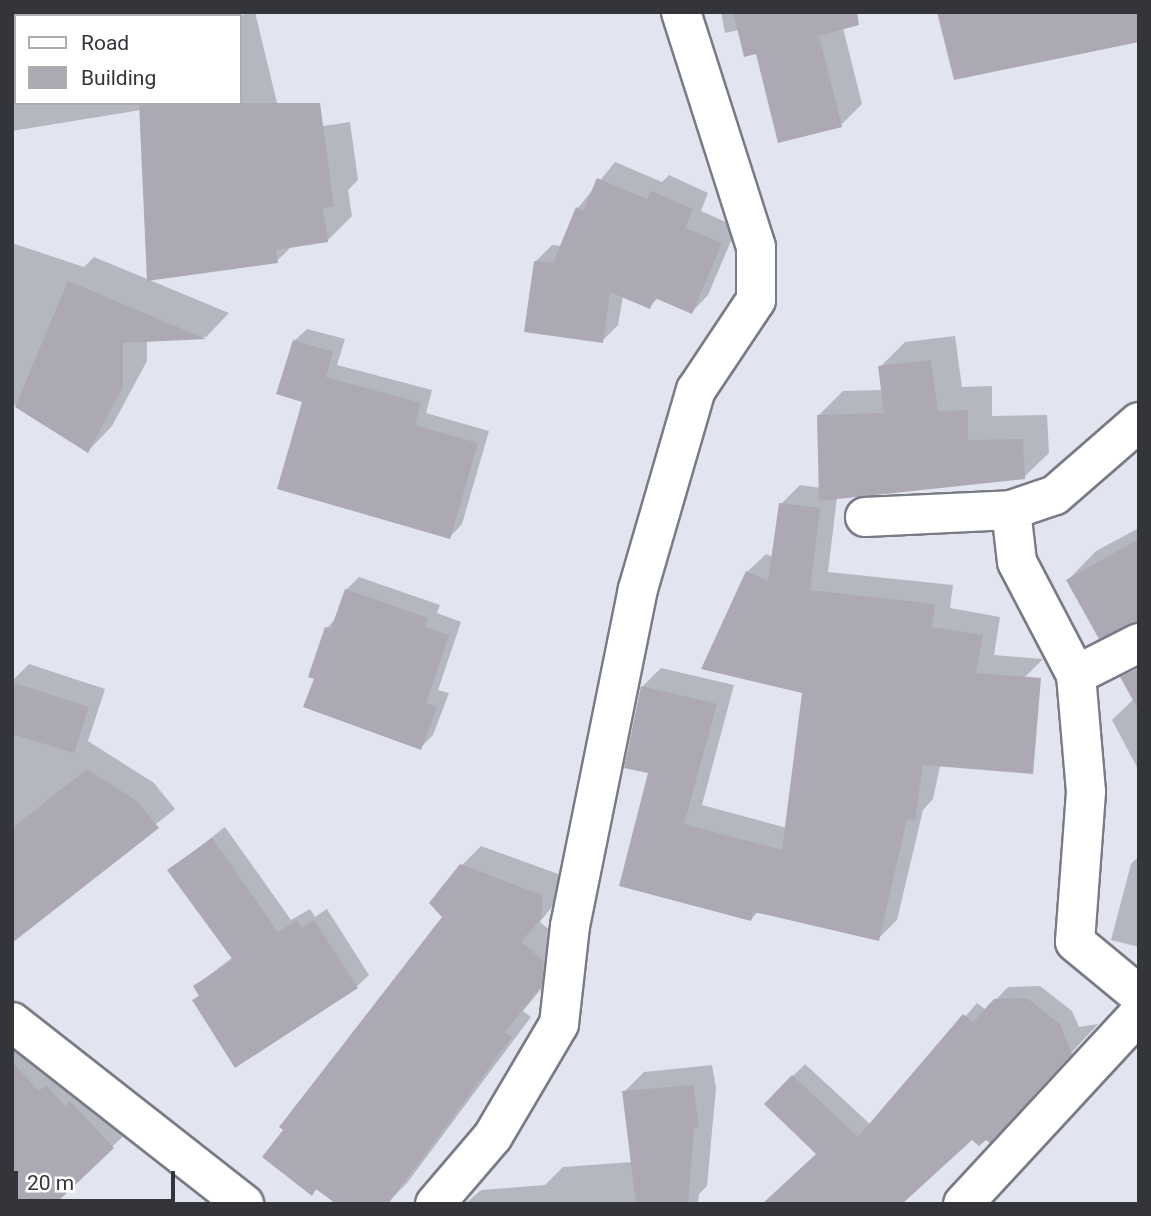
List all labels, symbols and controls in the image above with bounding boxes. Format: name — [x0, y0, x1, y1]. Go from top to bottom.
legend — [14, 14, 242, 105]
text: Road — [81, 31, 129, 55]
text: Building — [81, 66, 156, 90]
scale bar — [18, 1156, 178, 1200]
text: 20 m — [27, 1171, 74, 1195]

